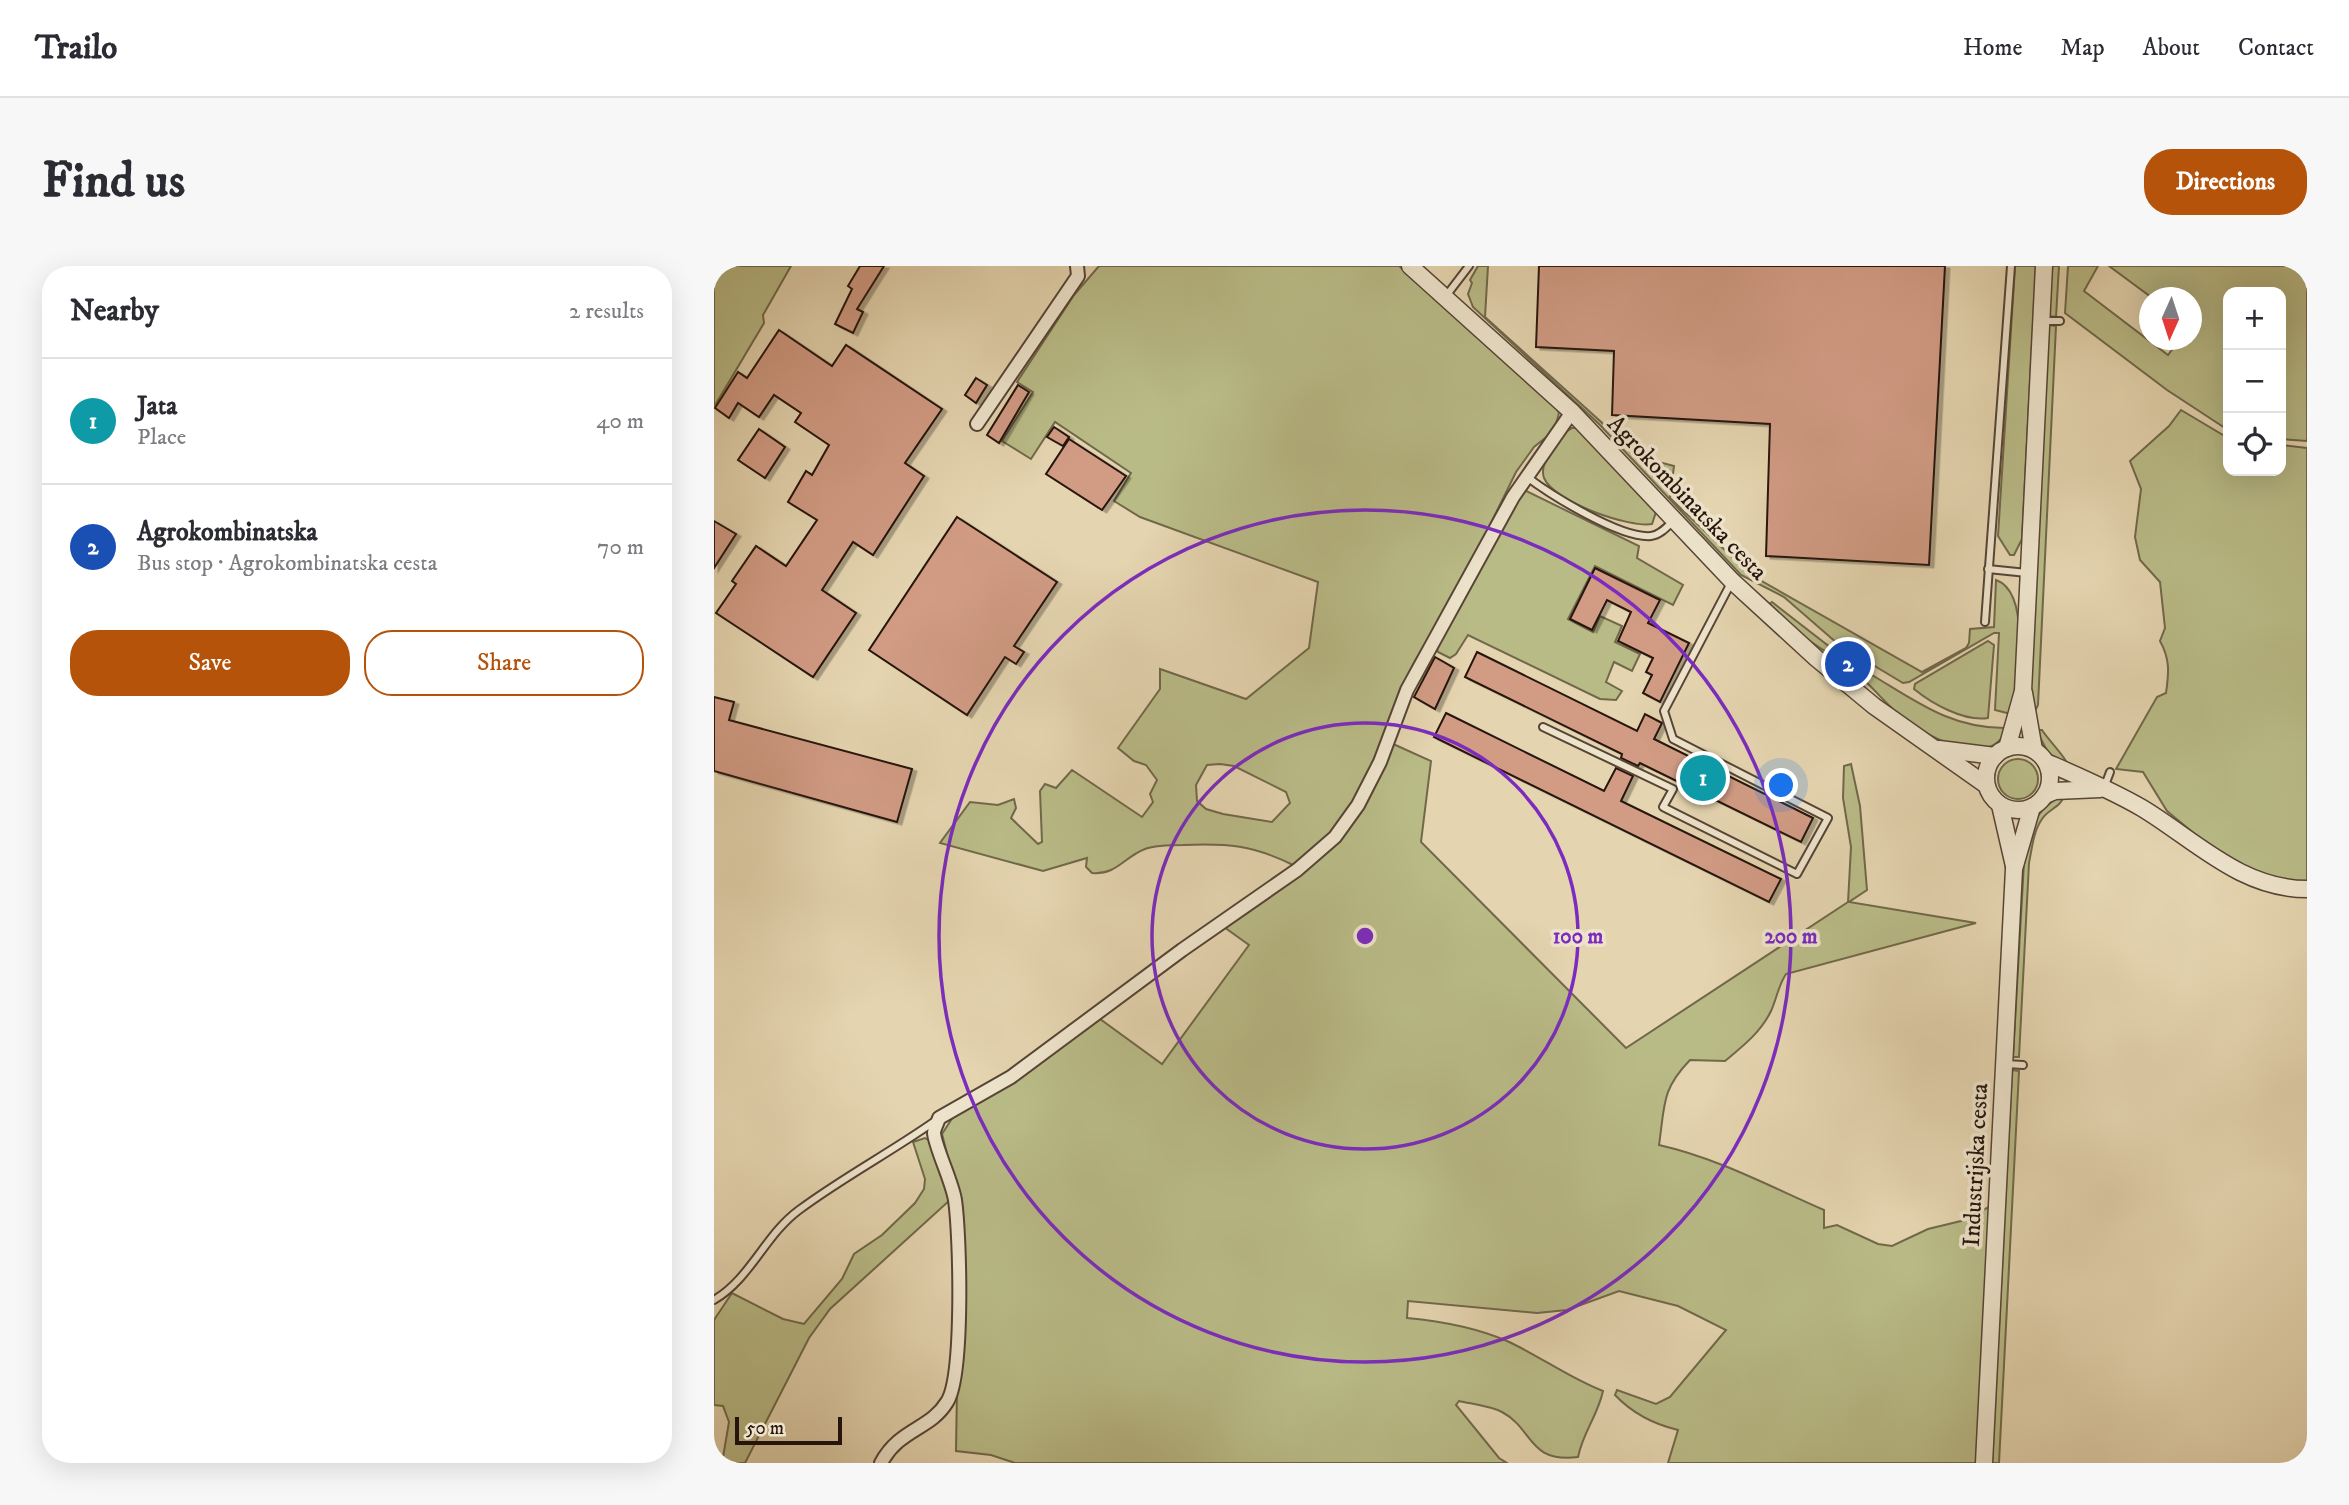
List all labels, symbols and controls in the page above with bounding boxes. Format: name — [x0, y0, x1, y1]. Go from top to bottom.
text: Trailo — [35, 28, 117, 69]
text: Home — [1963, 33, 2022, 63]
text: Map — [2060, 33, 2105, 63]
text: About — [2143, 33, 2200, 63]
text: Contact — [2238, 33, 2314, 63]
button: Directions — [2144, 149, 2307, 215]
text: Find us — [42, 151, 185, 213]
north arrow — [2139, 287, 2202, 350]
map controls — [2223, 287, 2286, 476]
button: + — [2223, 287, 2286, 350]
text: Nearby — [70, 293, 159, 330]
text: 2 results — [569, 297, 644, 326]
button: − — [2223, 350, 2286, 413]
text: Jata — [137, 390, 177, 423]
text: 1 — [89, 407, 97, 436]
text: 40 m — [596, 407, 644, 436]
street label: Agrokombinatska cesta — [1600, 409, 1774, 587]
button: locate — [2223, 413, 2286, 476]
text: Place — [137, 423, 186, 452]
text: Agrokombinatska — [137, 516, 318, 549]
text: 2 — [87, 533, 99, 562]
text: 70 m — [597, 533, 644, 562]
text: Bus stop · Agrokombinatska cesta — [137, 549, 437, 578]
button: Save — [70, 630, 350, 696]
button: Share — [364, 630, 644, 696]
pin: 2 — [1825, 638, 1871, 690]
pin: 1 — [1680, 752, 1726, 804]
your location — [1764, 768, 1798, 802]
centre of rings — [1353, 924, 1377, 948]
text: 100 m — [1553, 924, 1603, 950]
text: 200 m — [1764, 924, 1818, 950]
street label: Industrijska cesta — [1957, 1082, 1995, 1248]
scale bar — [735, 1414, 842, 1446]
text: 50 m — [746, 1417, 784, 1440]

